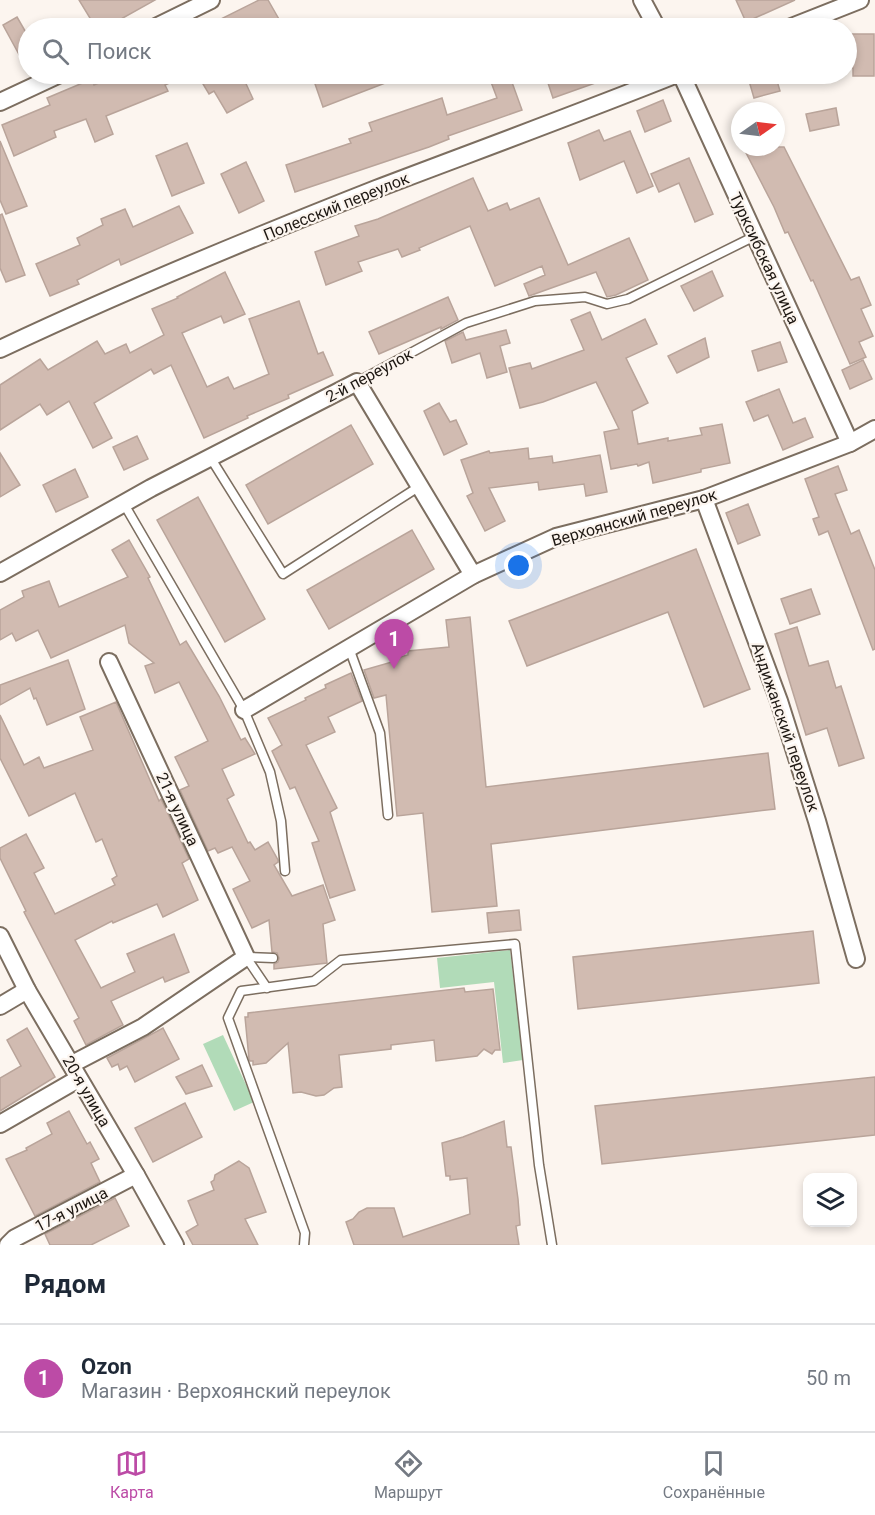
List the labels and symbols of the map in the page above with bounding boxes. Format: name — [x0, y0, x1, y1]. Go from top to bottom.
north arrow — [731, 102, 785, 156]
street label: Полесский переулок — [261, 168, 412, 244]
street label: Турксибская улица — [726, 189, 803, 327]
street label: 2-й переулок — [322, 344, 416, 406]
street label: Верхоянский переулок — [549, 485, 719, 550]
your location — [504, 551, 533, 580]
pin: 1 — [374, 620, 414, 669]
street label: Андижанский переулок — [748, 640, 824, 815]
street label: 21-я улица — [152, 769, 203, 849]
street label: 20-я улица — [59, 1052, 115, 1130]
street label: 17-я улица — [32, 1183, 111, 1236]

